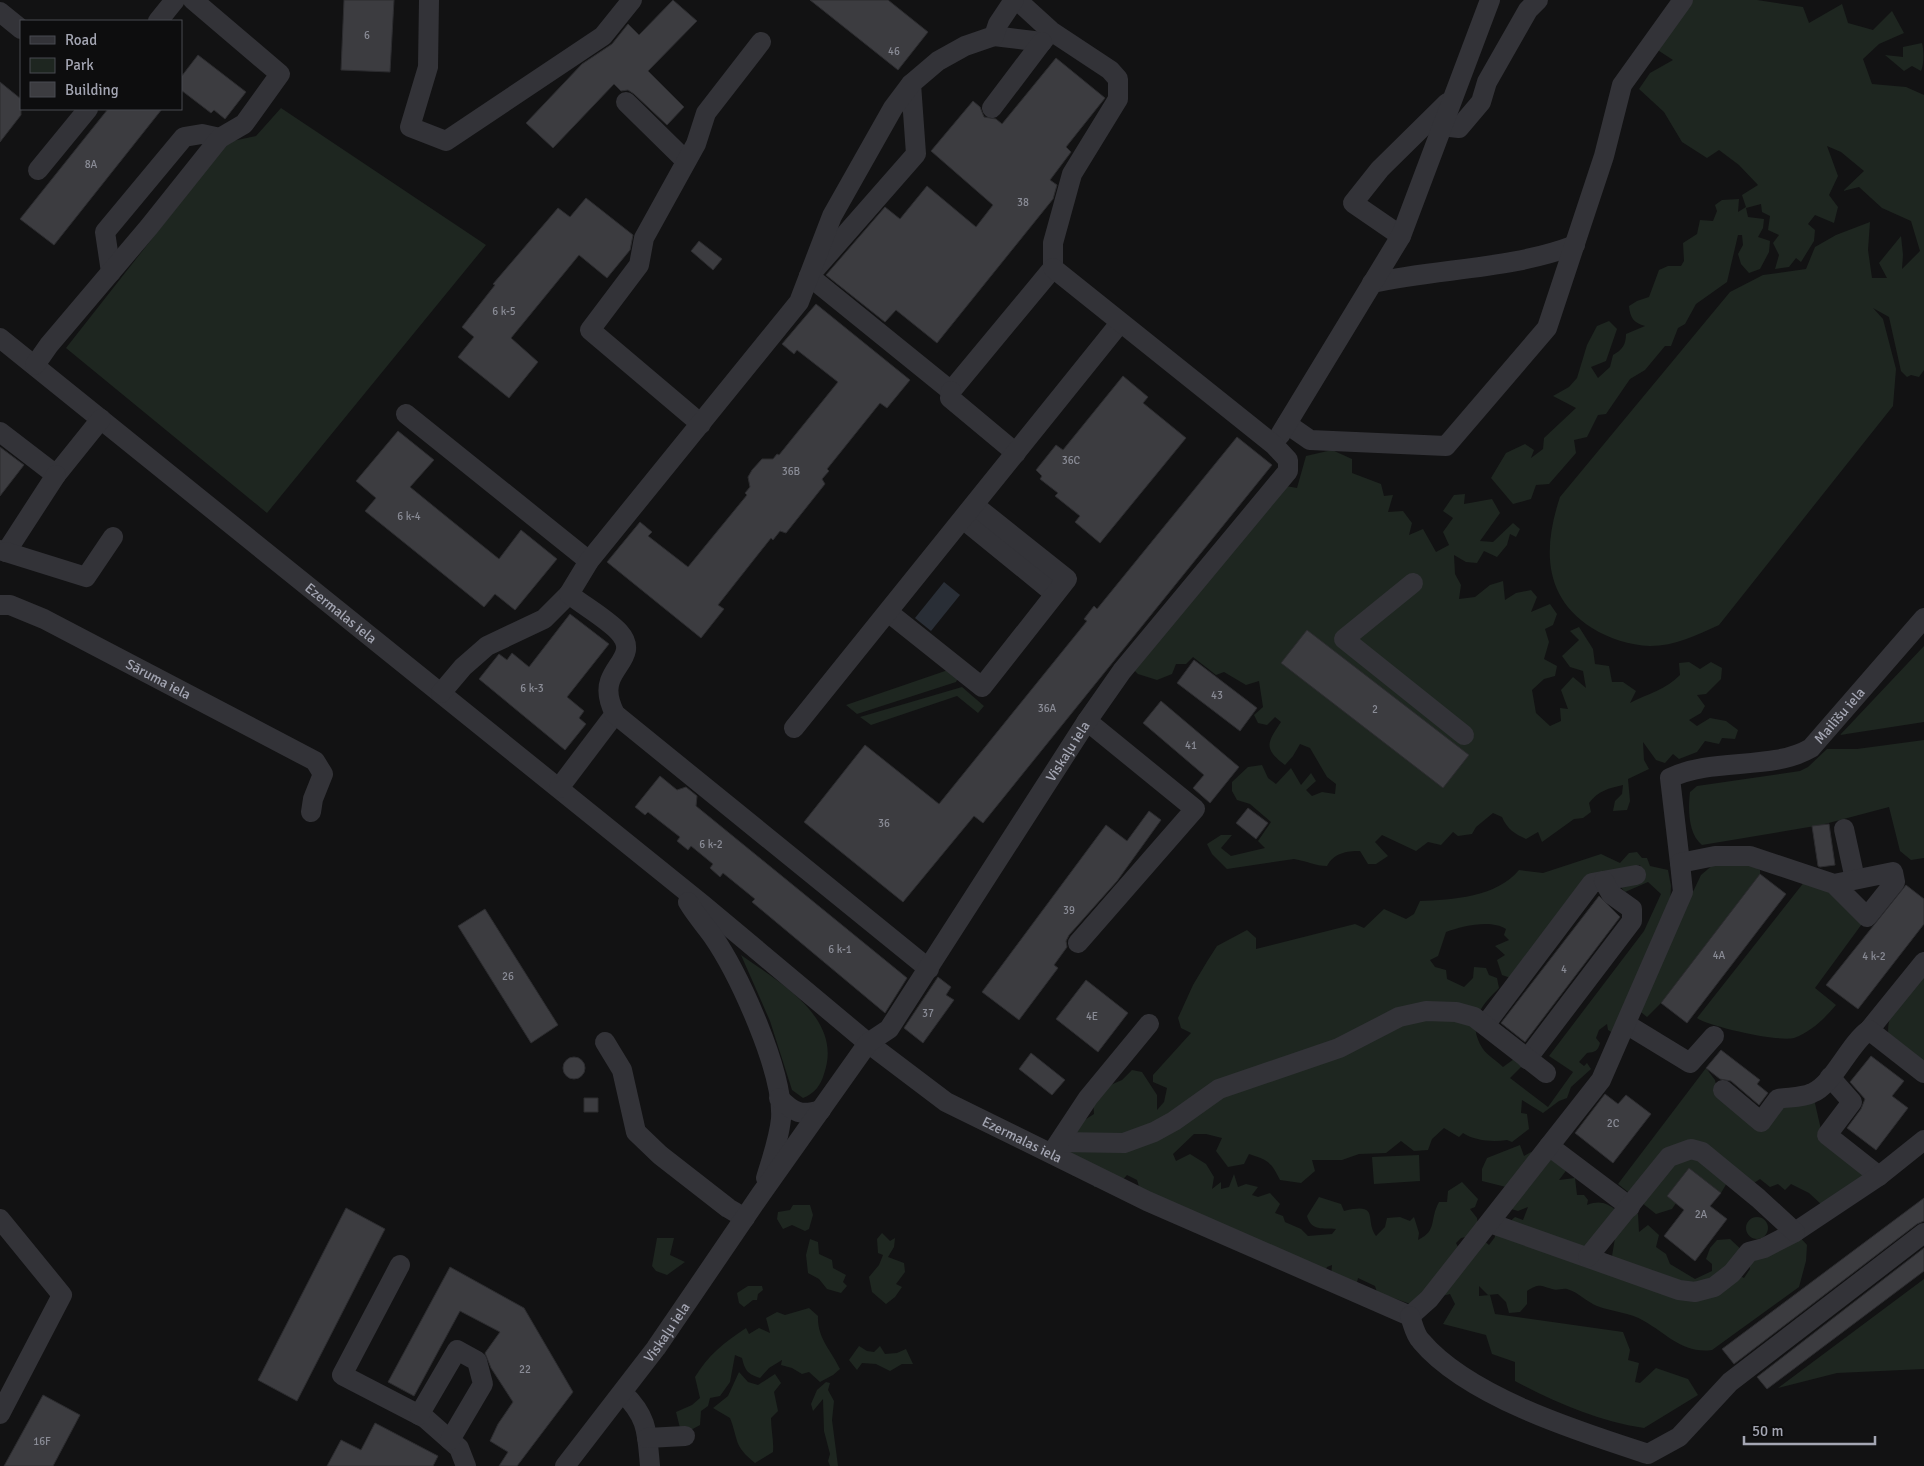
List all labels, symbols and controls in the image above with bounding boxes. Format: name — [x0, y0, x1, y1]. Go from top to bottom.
legend — [20, 20, 182, 110]
house number: 6 — [364, 29, 370, 42]
text: Road — [65, 31, 97, 49]
house number: 46 — [888, 45, 900, 58]
text: Park — [65, 56, 94, 74]
text: Building — [65, 81, 119, 99]
house number: 8A — [85, 158, 98, 171]
house number: 38 — [1017, 196, 1029, 209]
house number: 6 k-5 — [492, 305, 516, 318]
house number: 36C — [1062, 454, 1081, 467]
house number: 36B — [782, 465, 801, 478]
house number: 6 k-4 — [397, 510, 421, 523]
street label: Ezermalas iela — [301, 579, 380, 647]
street label: Sāruma iela — [123, 655, 194, 703]
house number: 6 k-3 — [520, 682, 544, 695]
street label: Mailīšu iela — [1811, 684, 1869, 747]
house number: 43 — [1211, 689, 1223, 702]
house number: 36A — [1038, 702, 1057, 715]
house number: 2 — [1372, 703, 1378, 716]
street label: Viskaļu iela — [1042, 718, 1094, 785]
house number: 41 — [1185, 739, 1197, 752]
house number: 36 — [878, 817, 890, 830]
house number: 6 k-2 — [699, 838, 723, 851]
house number: 39 — [1063, 904, 1075, 917]
house number: 6 k-1 — [828, 943, 852, 956]
house number: 4A — [1713, 949, 1726, 962]
house number: 4 k-2 — [1862, 950, 1886, 963]
house number: 4 — [1561, 963, 1567, 976]
house number: 26 — [502, 970, 514, 983]
house number: 37 — [922, 1007, 934, 1020]
house number: 4E — [1086, 1010, 1098, 1023]
street label: Ezermalas iela — [979, 1113, 1065, 1167]
house number: 2C — [1607, 1117, 1620, 1130]
house number: 2A — [1695, 1208, 1708, 1221]
street label: Viskaļu iela — [640, 1299, 694, 1366]
house number: 22 — [519, 1363, 531, 1376]
scale bar — [1744, 1414, 1875, 1446]
text: 50 m — [1752, 1422, 1783, 1440]
house number: 16F — [33, 1435, 51, 1448]

